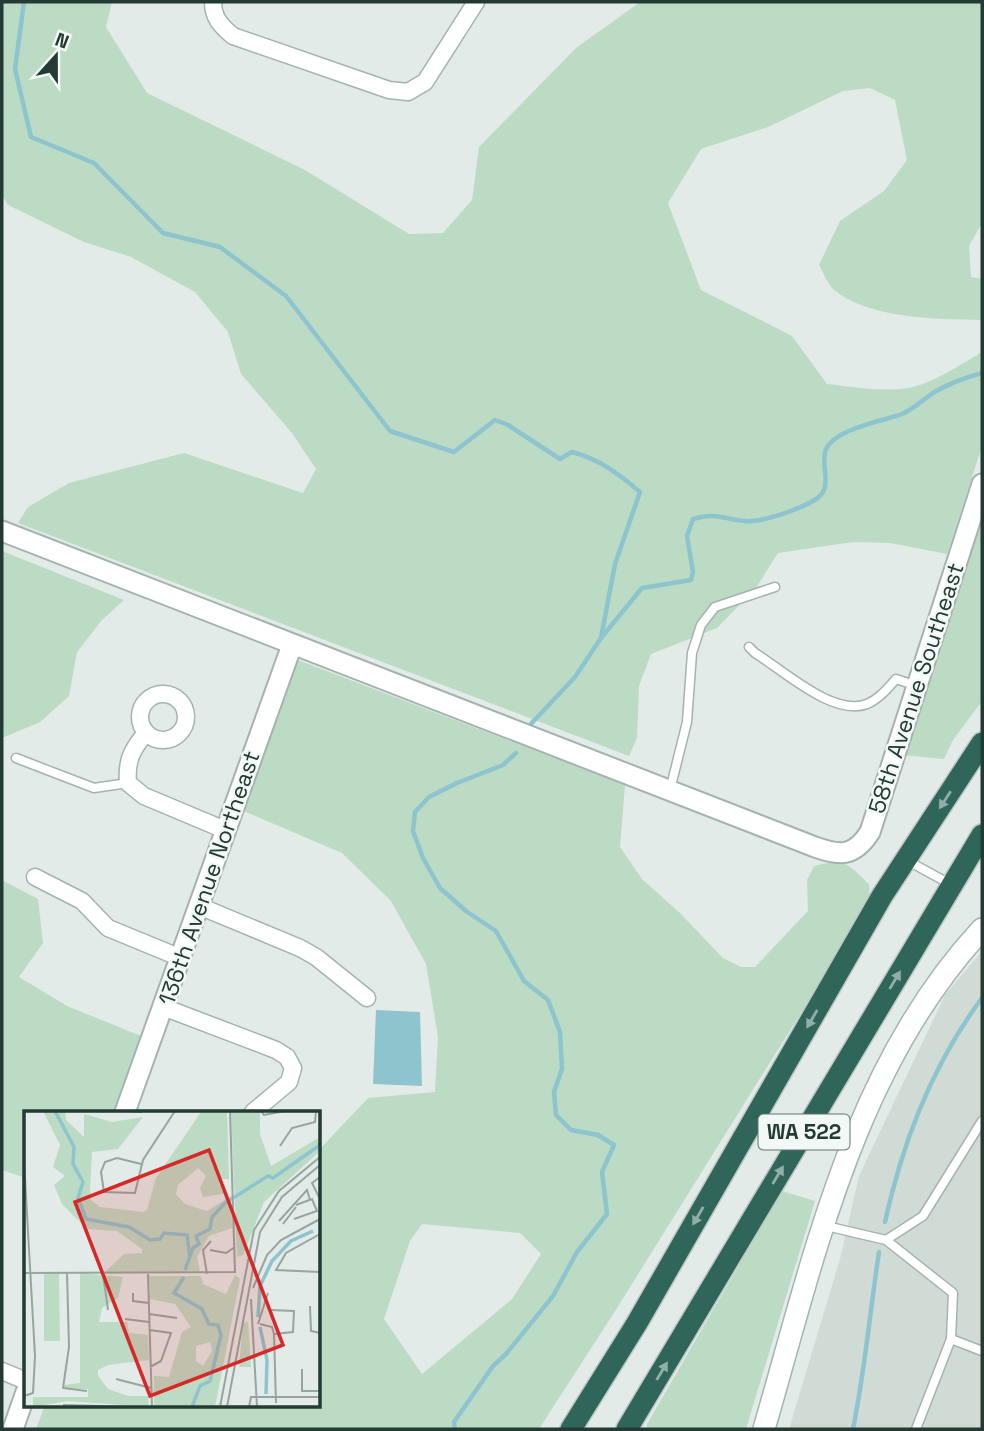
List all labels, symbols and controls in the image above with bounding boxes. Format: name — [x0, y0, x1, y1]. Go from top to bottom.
north arrow — [21, 21, 91, 91]
text: N — [51, 27, 72, 55]
street label: 58th Avenue Southeast — [861, 559, 971, 817]
street label: 136th Avenue Northeast — [151, 747, 267, 1009]
one-way arrow — [938, 791, 951, 810]
one-way arrow — [888, 970, 901, 989]
one-way arrow — [806, 1009, 818, 1029]
inset map — [24, 1111, 320, 1406]
road number: WA 522 — [758, 1114, 850, 1150]
one-way arrow — [772, 1166, 785, 1185]
one-way arrow — [692, 1207, 705, 1226]
one-way arrow — [656, 1361, 668, 1380]

